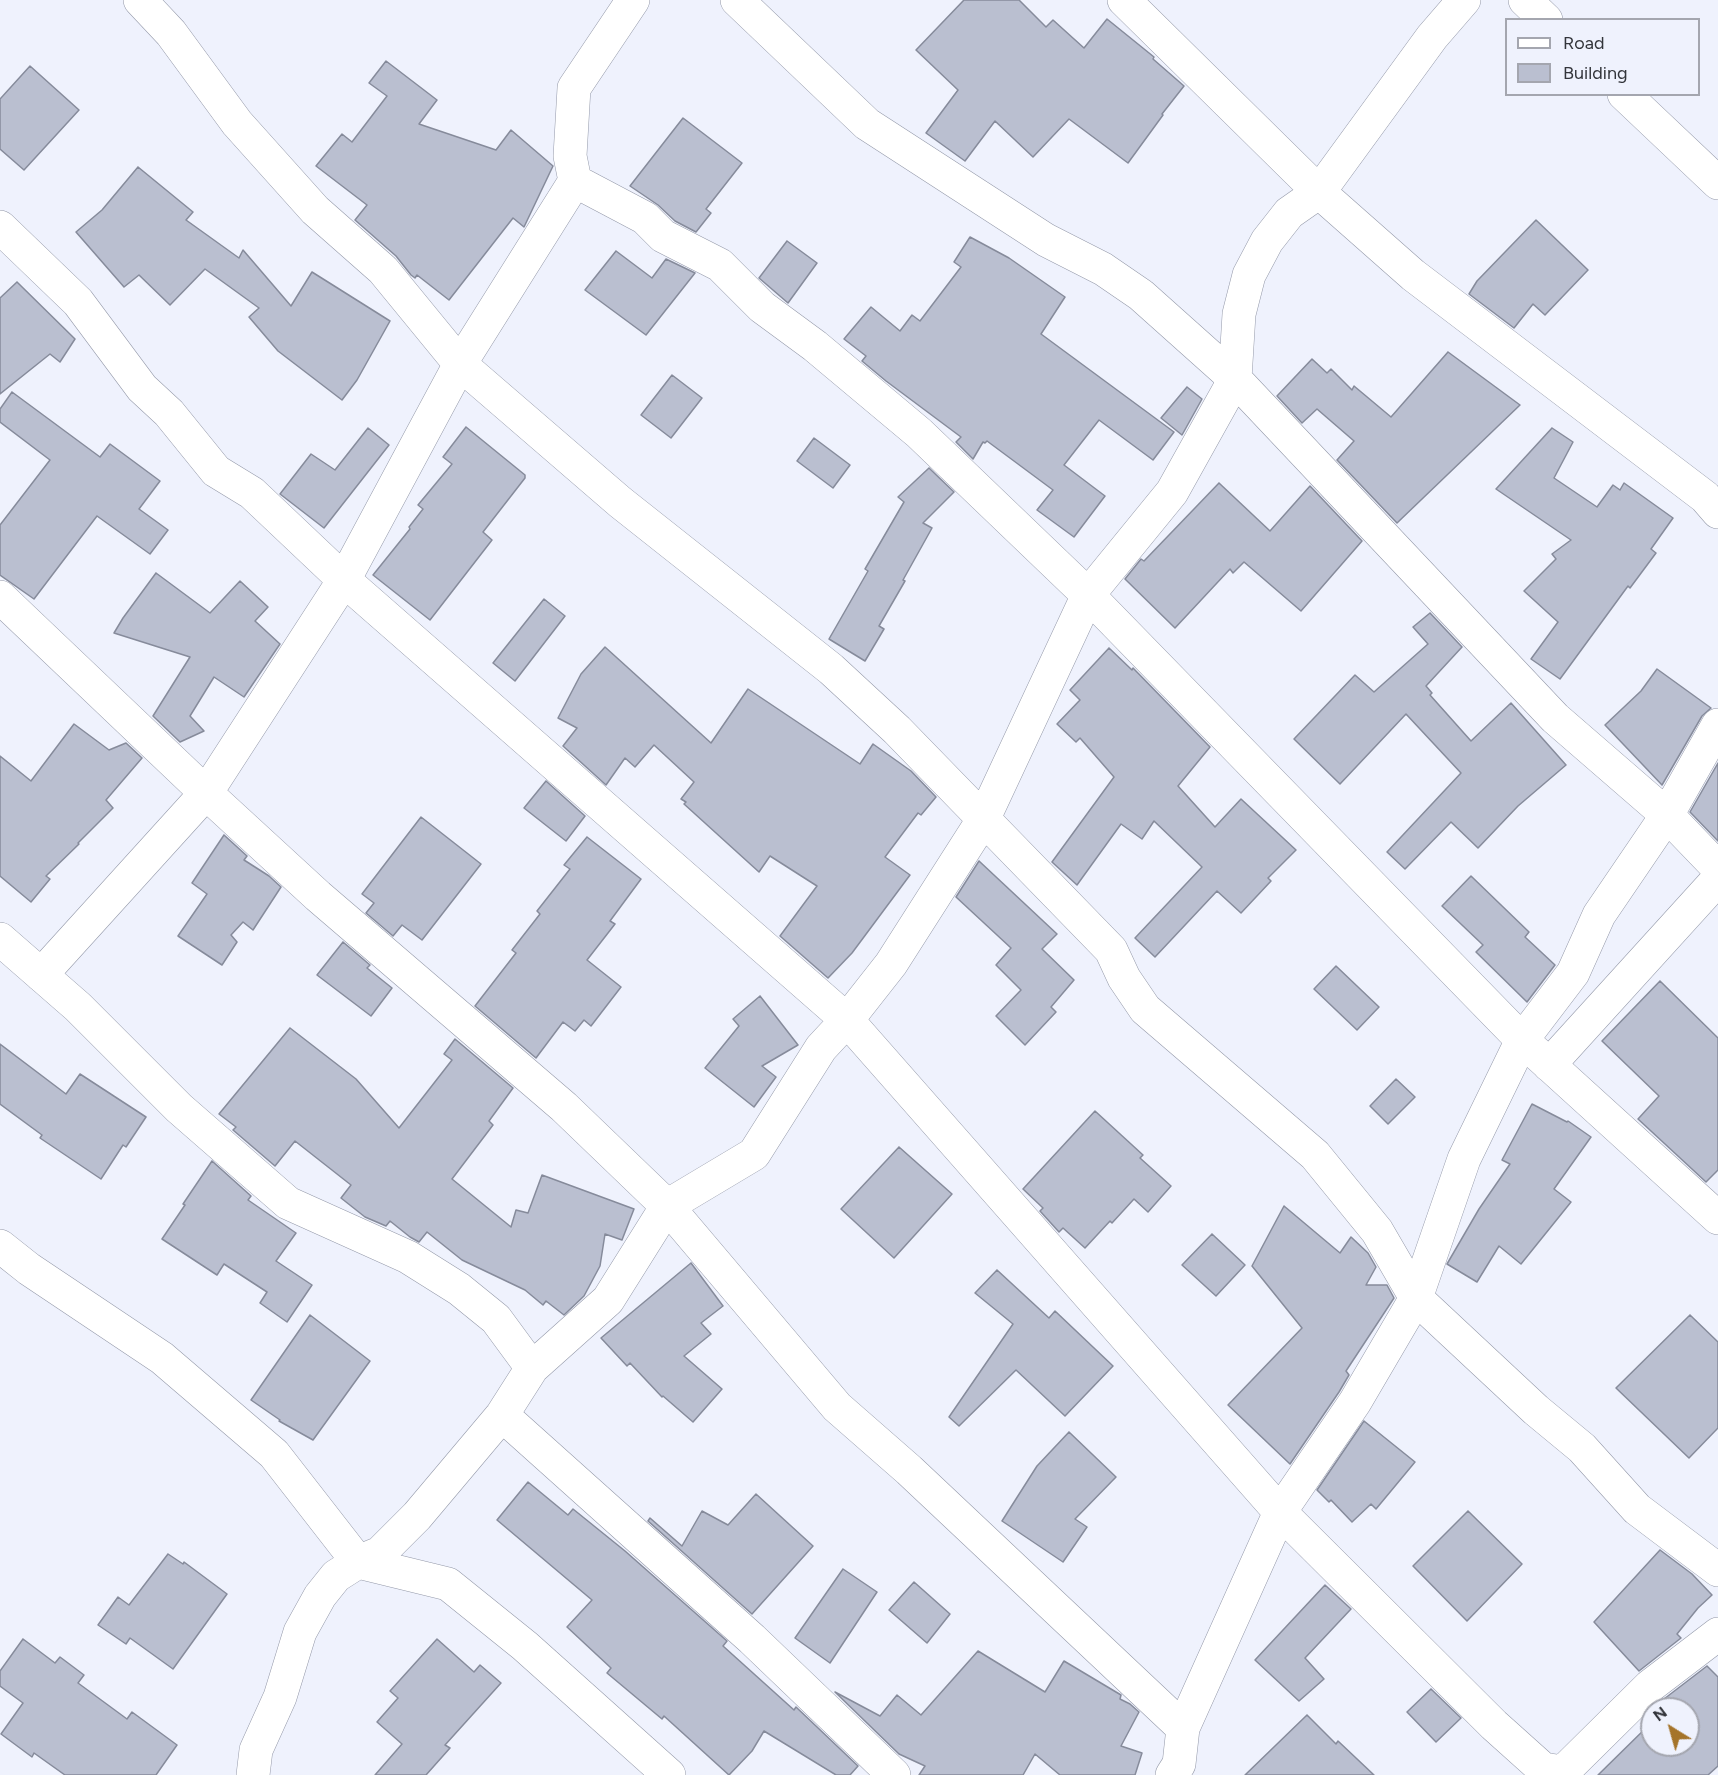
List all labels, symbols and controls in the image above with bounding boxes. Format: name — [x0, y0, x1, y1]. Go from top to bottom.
legend — [1505, 18, 1700, 96]
text: Road — [1563, 32, 1604, 54]
text: Building — [1563, 62, 1628, 84]
north arrow — [1640, 1697, 1700, 1757]
text: N — [1649, 1703, 1671, 1725]

